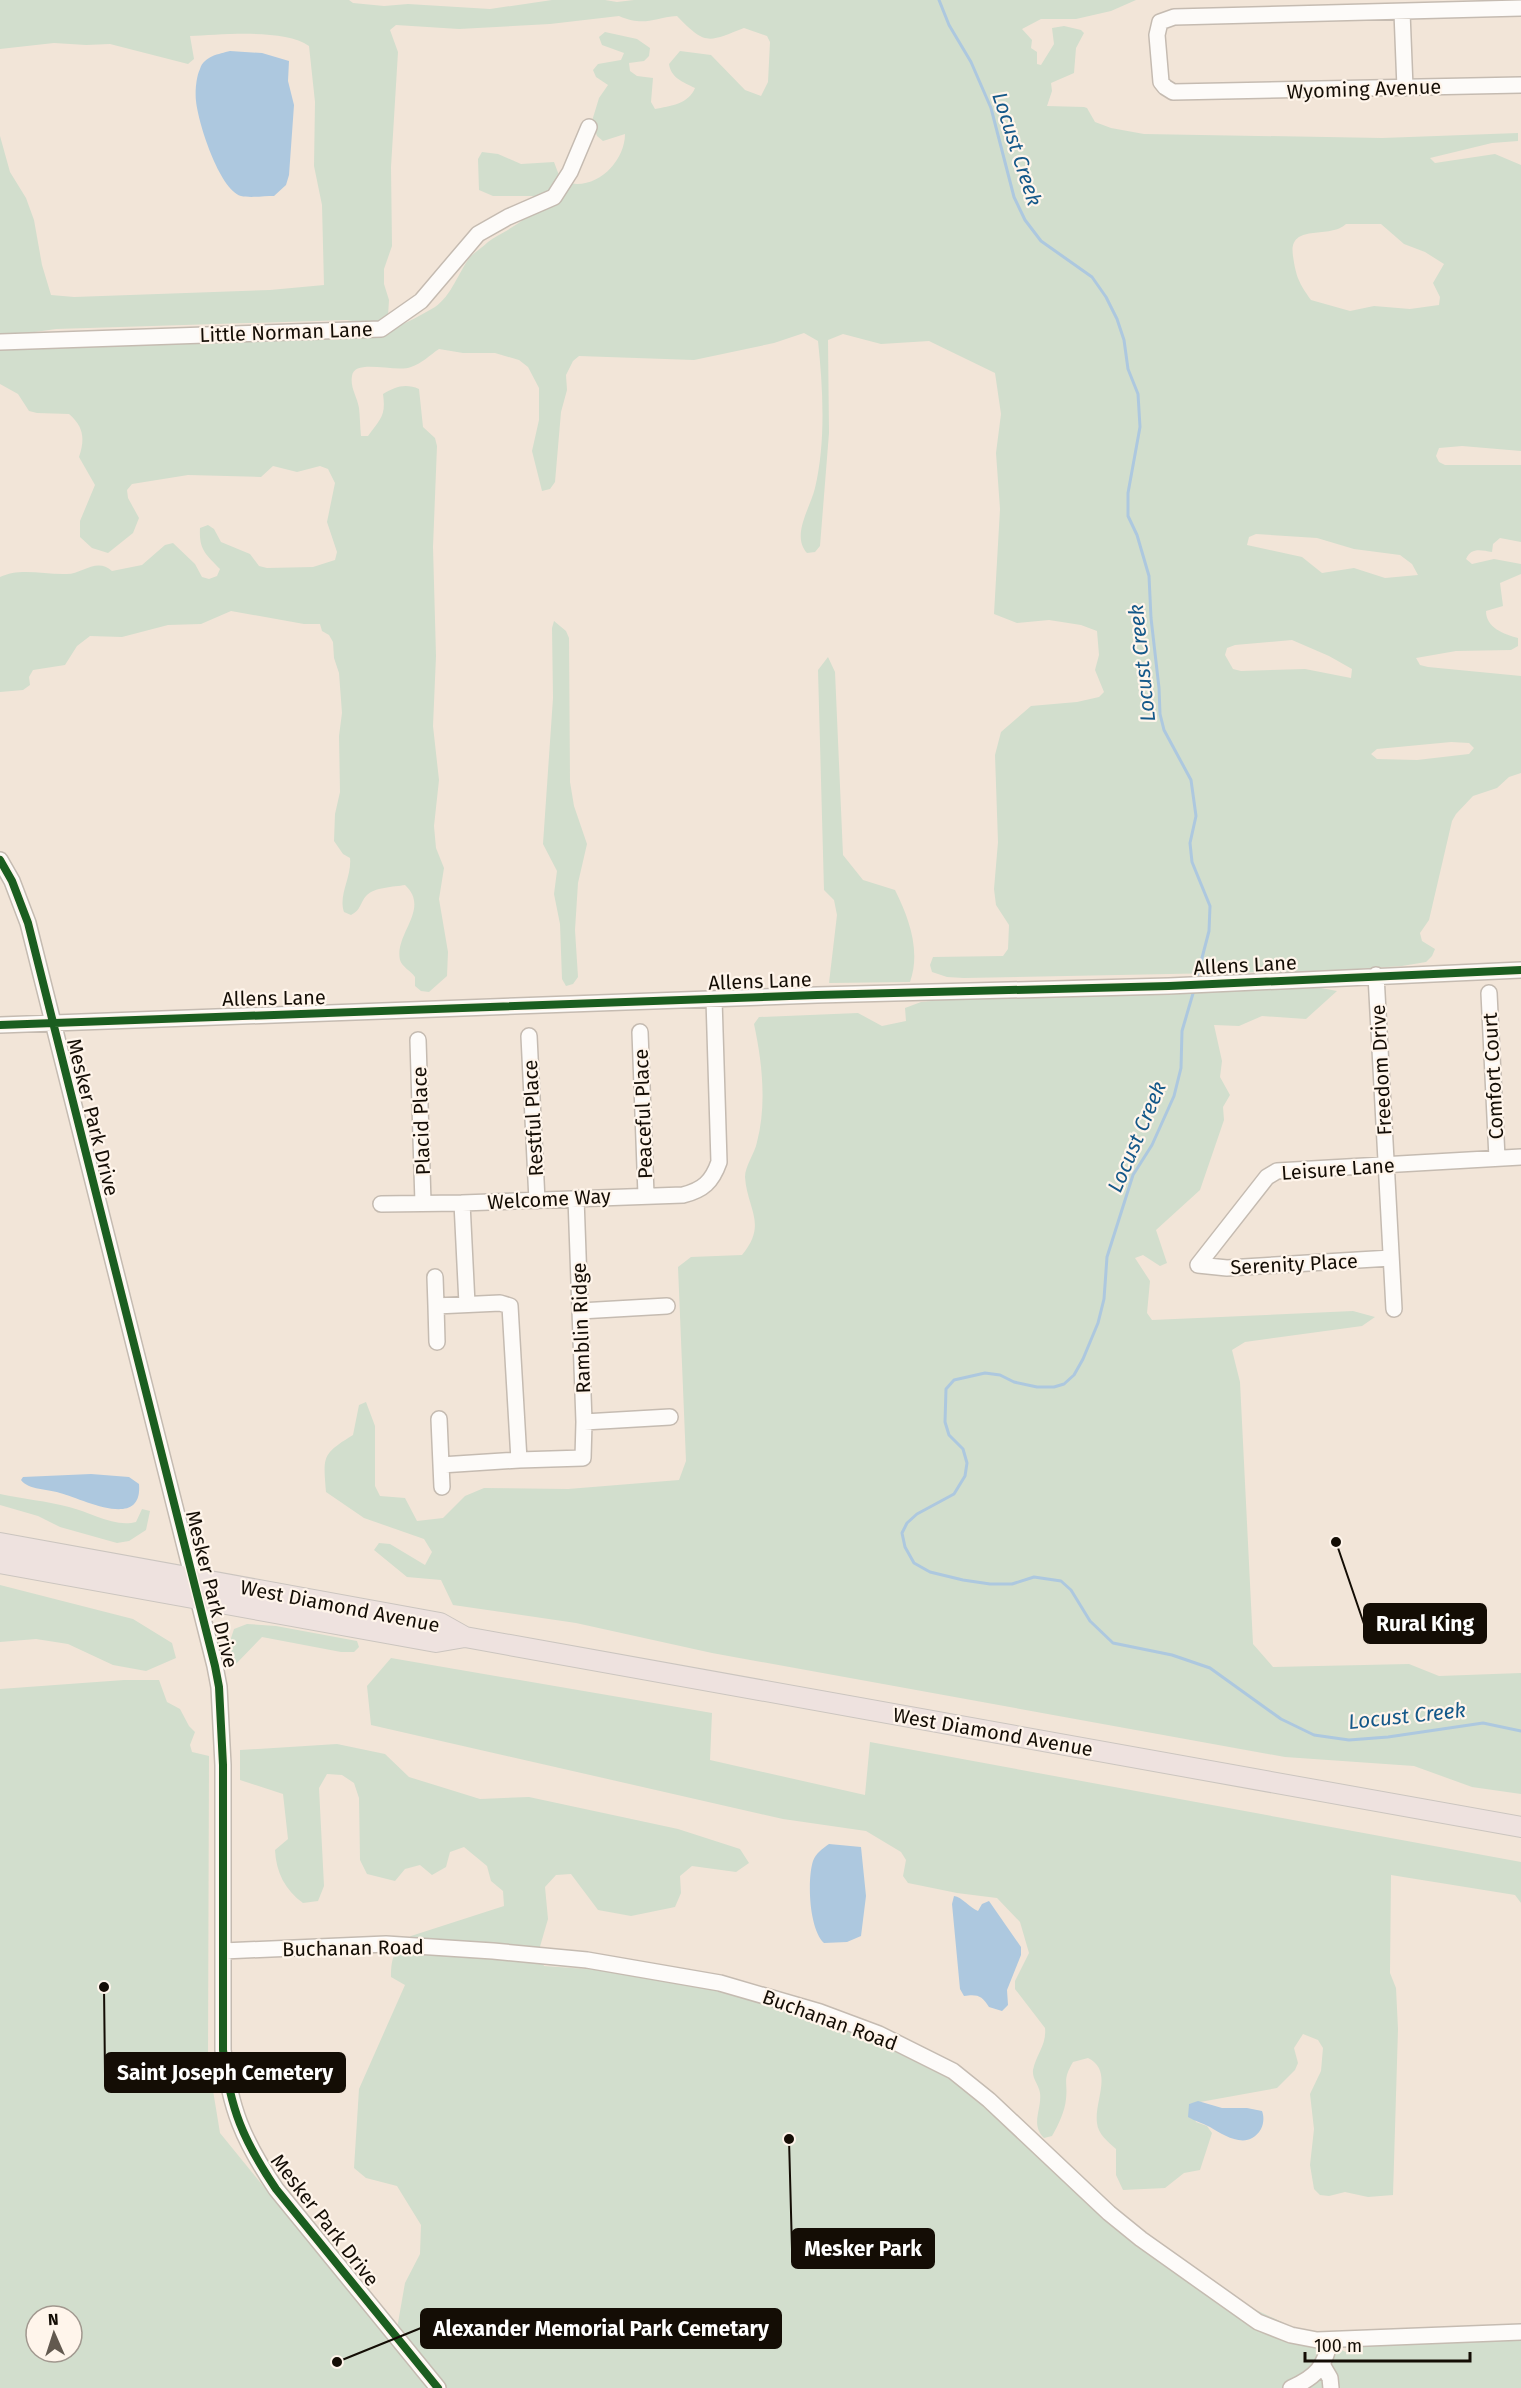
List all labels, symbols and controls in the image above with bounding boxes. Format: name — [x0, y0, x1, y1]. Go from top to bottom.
street label: Wyoming Avenue — [1286, 74, 1442, 104]
water label: Locust Creek — [986, 89, 1048, 209]
street label: Little Norman Lane — [199, 317, 373, 347]
water label: Locust Creek — [1123, 603, 1161, 723]
street label: Allens Lane — [1193, 950, 1297, 980]
street label: Allens Lane — [708, 967, 812, 995]
street label: Allens Lane — [222, 985, 326, 1011]
street label: Freedom Drive — [1366, 1004, 1396, 1136]
street label: Comfort Court — [1478, 1011, 1508, 1140]
street label: Mesker Park Drive — [62, 1036, 124, 1198]
street label: Peaceful Place — [629, 1048, 657, 1180]
street label: Restful Place — [518, 1059, 548, 1177]
street label: Placid Place — [407, 1066, 435, 1176]
water label: Locust Creek — [1102, 1078, 1172, 1196]
street label: Leisure Lane — [1281, 1153, 1395, 1185]
street label: Welcome Way — [487, 1184, 611, 1214]
street label: Serenity Place — [1230, 1249, 1358, 1279]
street label: Ramblin Ridge — [567, 1262, 595, 1394]
street label: Mesker Park Drive — [181, 1508, 243, 1670]
street label: West Diamond Avenue — [238, 1575, 442, 1637]
callout: Rural King — [1364, 1604, 1486, 1643]
text: Rural King — [1376, 1611, 1474, 1637]
water label: Locust Creek — [1347, 1697, 1467, 1735]
street label: West Diamond Avenue — [891, 1703, 1095, 1761]
street label: Buchanan Road — [282, 1935, 424, 1961]
street label: Buchanan Road — [759, 1984, 901, 2056]
callout: Saint Joseph Cemetery — [105, 2053, 345, 2092]
text: Saint Joseph Cemetery — [117, 2060, 333, 2086]
street label: Mesker Park Drive — [266, 2149, 384, 2291]
callout: Mesker Park — [792, 2229, 934, 2268]
text: Mesker Park — [804, 2236, 922, 2262]
north arrow — [24, 2304, 84, 2364]
callout: Alexander Memorial Park Cemetary — [421, 2309, 781, 2348]
text: N — [47, 2310, 59, 2329]
text: Alexander Memorial Park Cemetary — [432, 2316, 769, 2342]
scale bar — [1305, 2325, 1470, 2363]
text: 100 m — [1314, 2335, 1362, 2357]

